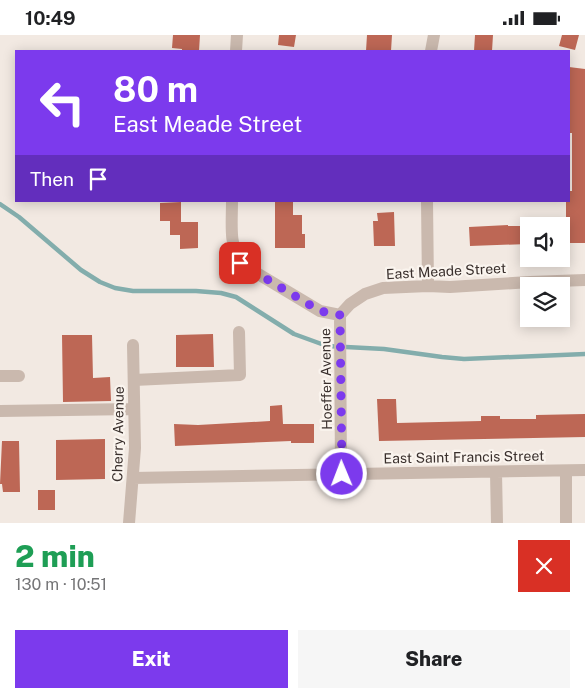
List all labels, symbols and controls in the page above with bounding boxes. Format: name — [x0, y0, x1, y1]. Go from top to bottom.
text: 10:49 — [25, 7, 75, 29]
text: 80 m — [113, 69, 198, 110]
icon: left — [30, 70, 95, 135]
text: East Meade Street — [113, 111, 302, 137]
icon: arrive — [84, 165, 112, 193]
text: Then — [30, 168, 74, 190]
map controls — [520, 217, 570, 327]
button: sound — [520, 217, 570, 267]
pin — [219, 242, 261, 284]
icon: arrive — [226, 249, 254, 277]
street label: East Meade Street — [385, 260, 507, 282]
button: layers — [520, 277, 570, 327]
street label: Hoeffer Avenue — [317, 328, 335, 430]
street label: Cherry Avenue — [109, 386, 127, 482]
position arrow — [315, 447, 367, 499]
street label: East Saint Francis Street — [383, 448, 545, 466]
text: 2 min — [15, 538, 95, 574]
button: close — [518, 540, 570, 592]
text: 130 m · 10:51 — [15, 575, 107, 594]
button: Exit — [15, 630, 288, 688]
button: Share — [298, 630, 570, 688]

